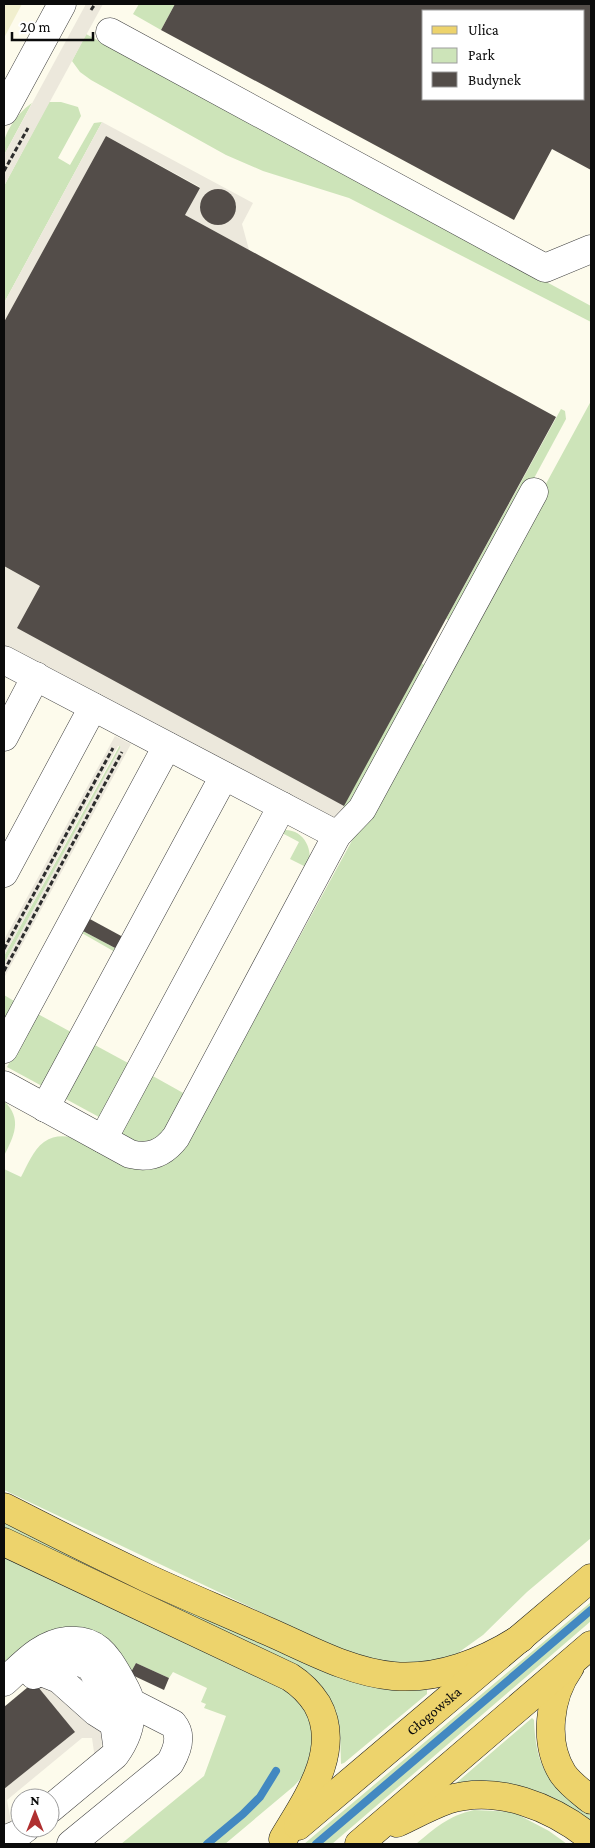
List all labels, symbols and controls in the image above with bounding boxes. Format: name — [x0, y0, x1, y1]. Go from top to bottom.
scale bar — [12, 10, 94, 42]
legend — [422, 10, 585, 100]
text: 20 m — [20, 19, 51, 35]
text: Ulica — [468, 22, 499, 38]
text: Park — [468, 47, 495, 63]
text: Budynek — [468, 72, 522, 89]
street label: Głogowska — [403, 1683, 464, 1739]
north arrow — [10, 1788, 60, 1838]
text: N — [30, 1792, 40, 1808]

